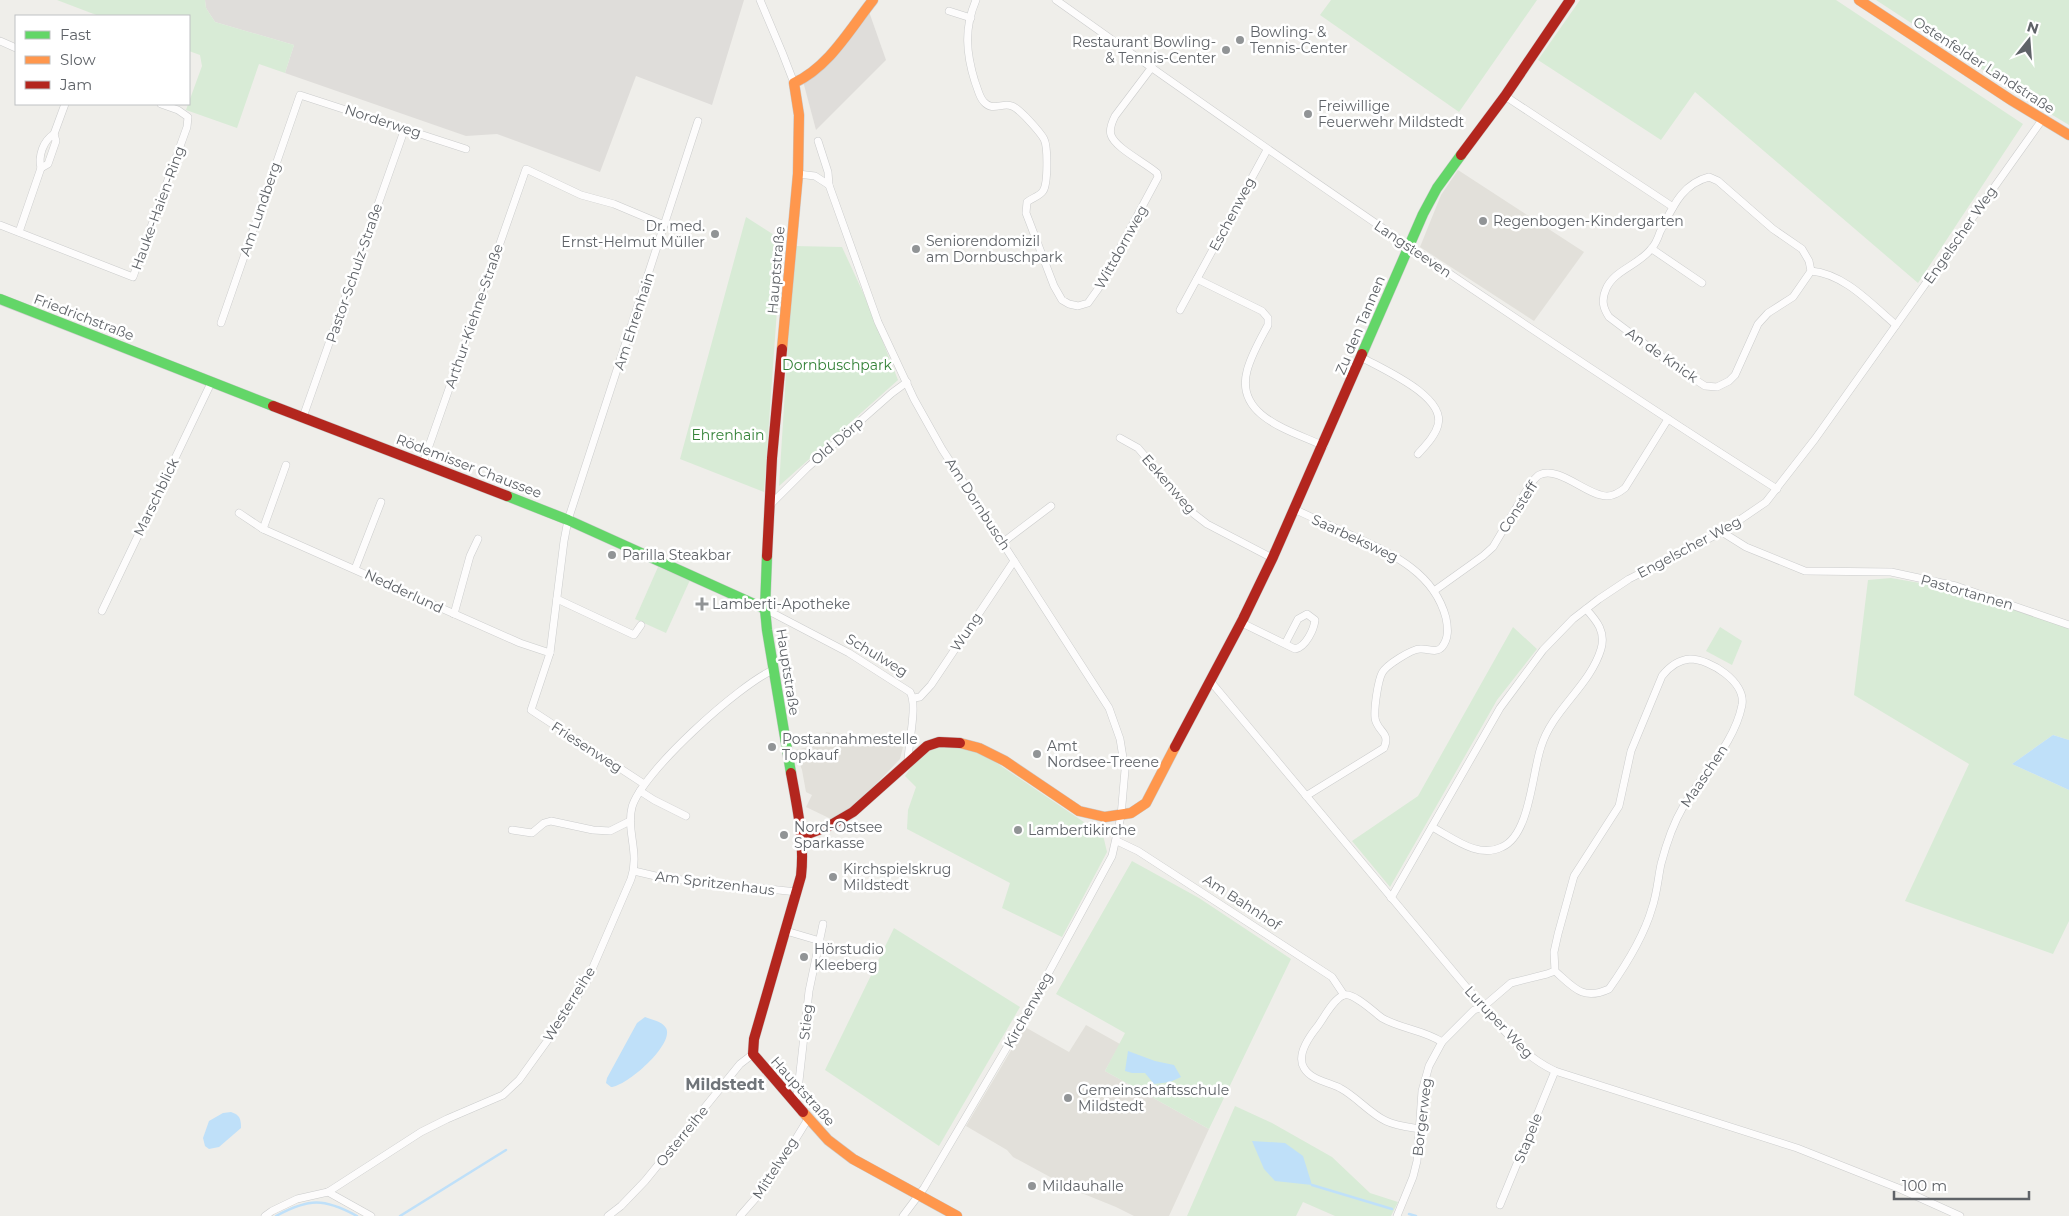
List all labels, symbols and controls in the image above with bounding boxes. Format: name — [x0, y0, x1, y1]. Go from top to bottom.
street label: Ostenfelder Landstraße — [1910, 12, 2058, 118]
legend — [15, 15, 190, 105]
north arrow — [2004, 15, 2054, 65]
text: N — [2025, 17, 2041, 38]
place label: Bowling- & Tennis-Center — [1250, 23, 1348, 57]
text: Fast — [60, 25, 91, 44]
place label: Restaurant Bowling- & Tennis-Center — [1072, 33, 1216, 67]
marker: Bowling- & Tennis-Center — [1234, 34, 1246, 46]
marker: Restaurant Bowling- & Tennis-Center — [1220, 44, 1232, 56]
text: Slow — [60, 50, 96, 69]
text: Jam — [59, 75, 92, 94]
place label: Freiwillige Feuerwehr Mildstedt — [1318, 97, 1465, 131]
street label: Norderweg — [342, 100, 424, 142]
marker: Freiwillige Feuerwehr Mildstedt — [1302, 108, 1314, 120]
street label: Hauke-Haien-Ring — [127, 144, 189, 272]
street label: Am Lundberg — [236, 160, 284, 258]
street label: Eschenweg — [1205, 174, 1259, 254]
street label: Engelscher Weg — [1920, 183, 2000, 287]
street label: Pastor-Schulz-Straße — [322, 201, 386, 345]
street label: Wittdornweg — [1091, 202, 1151, 292]
place label: Regenbogen-Kindergarten — [1493, 212, 1684, 230]
marker: Regenbogen-Kindergarten — [1477, 215, 1489, 227]
street label: Langsteeven — [1371, 216, 1455, 282]
place label: Dr. med. Ernst-Helmut Müller — [561, 217, 705, 251]
street label: Hauptstraße — [763, 225, 789, 315]
marker: Dr. med. Ernst-Helmut Müller — [709, 228, 721, 240]
place label: Seniorendomizil am Dornbuschpark — [926, 232, 1063, 266]
street label: Arthur-Kiehne-Straße — [441, 241, 507, 391]
marker: Seniorendomizil am Dornbuschpark — [910, 243, 922, 255]
street label: Am Ehrenhain — [610, 270, 658, 372]
street label: Zu den Tannen — [1331, 273, 1389, 377]
street label: Friedrichstraße — [31, 290, 137, 344]
street label: An de Knick — [1622, 324, 1702, 387]
park label: Dornbuschpark — [782, 356, 893, 374]
street label: Old Dörp — [807, 413, 867, 469]
park label: Ehrenhain — [691, 426, 765, 444]
street label: Rödemisser Chaussee — [394, 430, 544, 502]
street label: Eekenweg — [1138, 450, 1200, 518]
street label: Am Dornbusch — [941, 454, 1015, 554]
street label: Marschblick — [129, 455, 183, 539]
street label: Consteff — [1495, 477, 1542, 536]
street label: Saarbeksweg — [1309, 510, 1401, 566]
street label: Engelscher Weg — [1634, 512, 1744, 582]
place label: Parilla Steakbar — [622, 546, 731, 564]
marker: Parilla Steakbar — [606, 549, 618, 561]
street label: Nedderlund — [362, 565, 446, 617]
street label: Pastortannen — [1919, 570, 2015, 614]
place label: Lamberti-Apotheke — [712, 595, 850, 613]
marker: Lamberti-Apotheke — [696, 598, 708, 610]
street label: Wung — [946, 609, 986, 655]
street label: Hauptstraße — [772, 627, 804, 717]
street label: Schulweg — [843, 629, 911, 681]
street label: Friesenweg — [548, 717, 626, 777]
place label: Postannahmestelle Topkauf — [782, 730, 918, 764]
place label: Amt Nordsee-Treene — [1047, 737, 1159, 771]
marker: Postannahmestelle Topkauf — [766, 741, 778, 753]
street label: Maaschen — [1676, 741, 1732, 811]
marker: Amt Nordsee-Treene — [1031, 748, 1043, 760]
place label: Nord-Ostsee Sparkasse — [794, 818, 883, 852]
place label: Lambertikirche — [1028, 821, 1136, 839]
marker: Lambertikirche — [1012, 824, 1024, 836]
marker: Nord-Ostsee Sparkasse — [778, 829, 790, 841]
place label: Kirchspielskrug Mildstedt — [843, 860, 951, 894]
street label: Am Spritzenhaus — [654, 867, 776, 899]
street label: Am Bahnhof — [1200, 870, 1285, 935]
marker: Kirchspielskrug Mildstedt — [827, 871, 839, 883]
place label: Hörstudio Kleeberg — [814, 940, 884, 974]
marker: Hörstudio Kleeberg — [798, 951, 810, 963]
street label: Westerreihe — [539, 963, 599, 1045]
street label: Kirchenweg — [1000, 969, 1056, 1051]
street label: Luruper Weg — [1461, 982, 1537, 1062]
street label: Stieg — [795, 1003, 817, 1041]
street label: Hauptstraße — [767, 1052, 839, 1130]
district label: Mildstedt — [685, 1075, 765, 1094]
street label: Borgerweg — [1408, 1077, 1436, 1157]
place label: Gemeinschaftsschule Mildstedt — [1078, 1081, 1229, 1115]
marker: Gemeinschaftsschule Mildstedt — [1062, 1092, 1074, 1104]
street label: Osterreihe — [652, 1102, 712, 1170]
street label: Stapele — [1510, 1110, 1546, 1166]
street label: Mittelweg — [748, 1134, 802, 1202]
scale bar — [1894, 1168, 2029, 1200]
text: 100 m — [1902, 1176, 1947, 1195]
place label: Mildauhalle — [1042, 1177, 1124, 1195]
marker: Mildauhalle — [1026, 1180, 1038, 1192]

